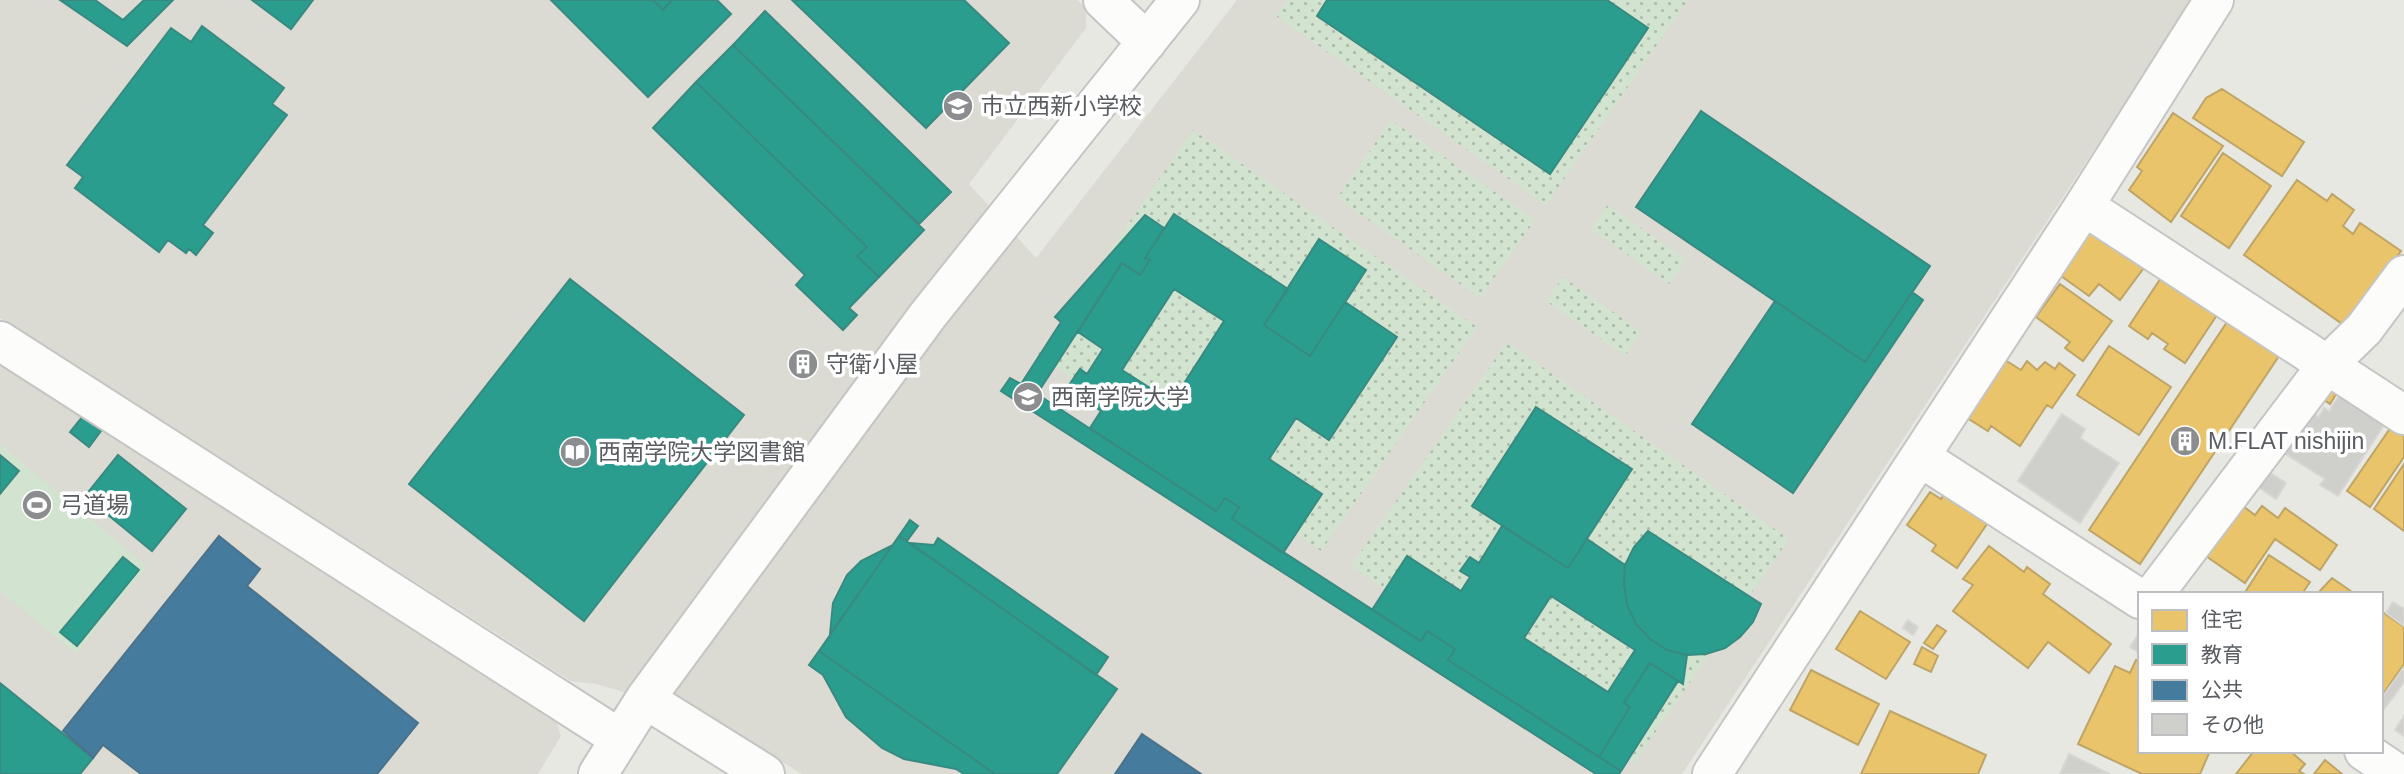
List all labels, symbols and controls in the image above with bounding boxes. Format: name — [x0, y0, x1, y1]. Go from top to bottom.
school or university icon: 市立西新小学校 — [941, 89, 975, 123]
place label: 市立西新小学校 — [981, 93, 1142, 119]
building icon: 守衛小屋 — [786, 347, 820, 381]
place label: 守衛小屋 — [826, 351, 918, 377]
school or university icon: 西南学院大学 — [1011, 380, 1045, 414]
place label: 西南学院大学 — [1051, 384, 1189, 410]
building icon: M.FLAT nishijin — [2168, 424, 2202, 458]
place label: M.FLAT nishijin — [2208, 428, 2364, 454]
library icon: 西南学院大学図書館 — [558, 435, 592, 469]
place label: 西南学院大学図書館 — [598, 439, 805, 465]
sports icon: 弓道場 — [20, 488, 54, 522]
place label: 弓道場 — [60, 492, 129, 518]
legend — [2138, 592, 2383, 753]
text: 住宅 — [2201, 608, 2243, 631]
text: 教育 — [2201, 643, 2243, 666]
text: 公共 — [2201, 678, 2243, 701]
text: その他 — [2201, 713, 2264, 736]

